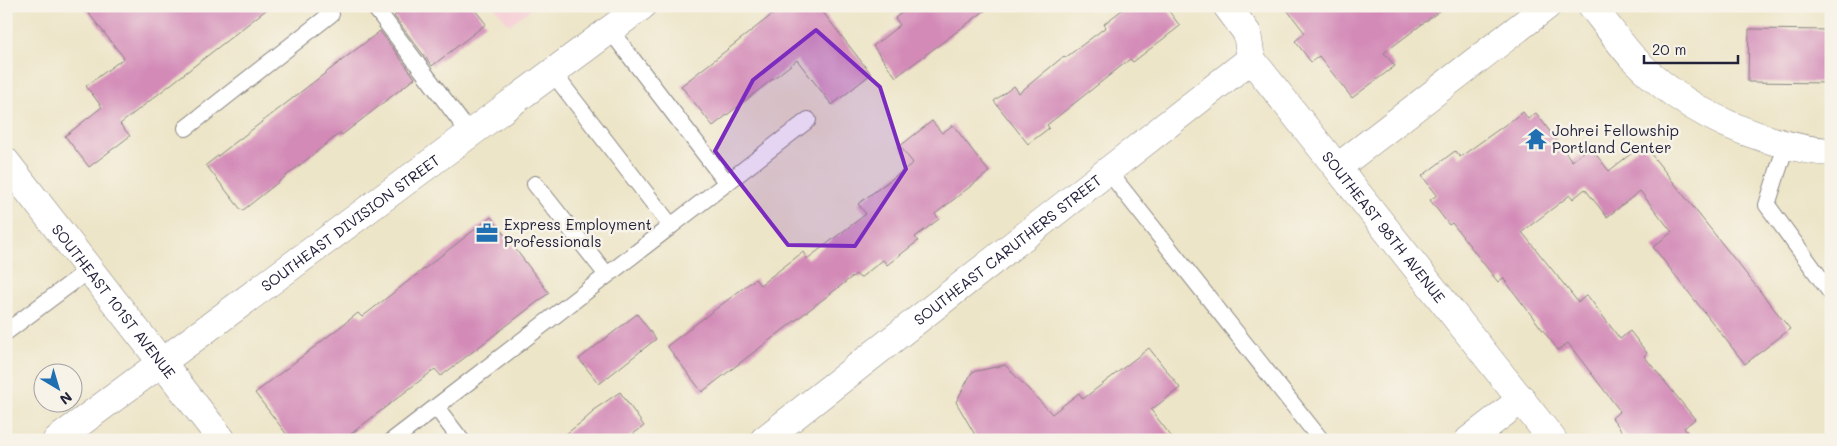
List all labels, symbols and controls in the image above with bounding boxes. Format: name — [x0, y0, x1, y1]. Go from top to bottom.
scale bar — [1644, 32, 1738, 64]
text: 20 m — [1652, 39, 1686, 59]
place label: Johrei Fellowship Portland Center — [1552, 120, 1679, 157]
temple icon: Johrei Fellowship Portland Center — [1523, 126, 1549, 152]
street label: SOUTHEAST 98TH AVENUE — [1318, 147, 1450, 307]
street label: SOUTHEAST DIVISION STREET — [257, 150, 444, 296]
street label: SOUTHEAST CARUTHERS STREET — [909, 170, 1105, 329]
place label: Express Employment Professionals — [504, 214, 652, 251]
street label: SOUTHEAST 101ST AVENUE — [48, 220, 181, 383]
office icon: Express Employment Professionals — [474, 220, 500, 246]
north arrow — [32, 364, 82, 414]
text: N — [56, 388, 76, 409]

